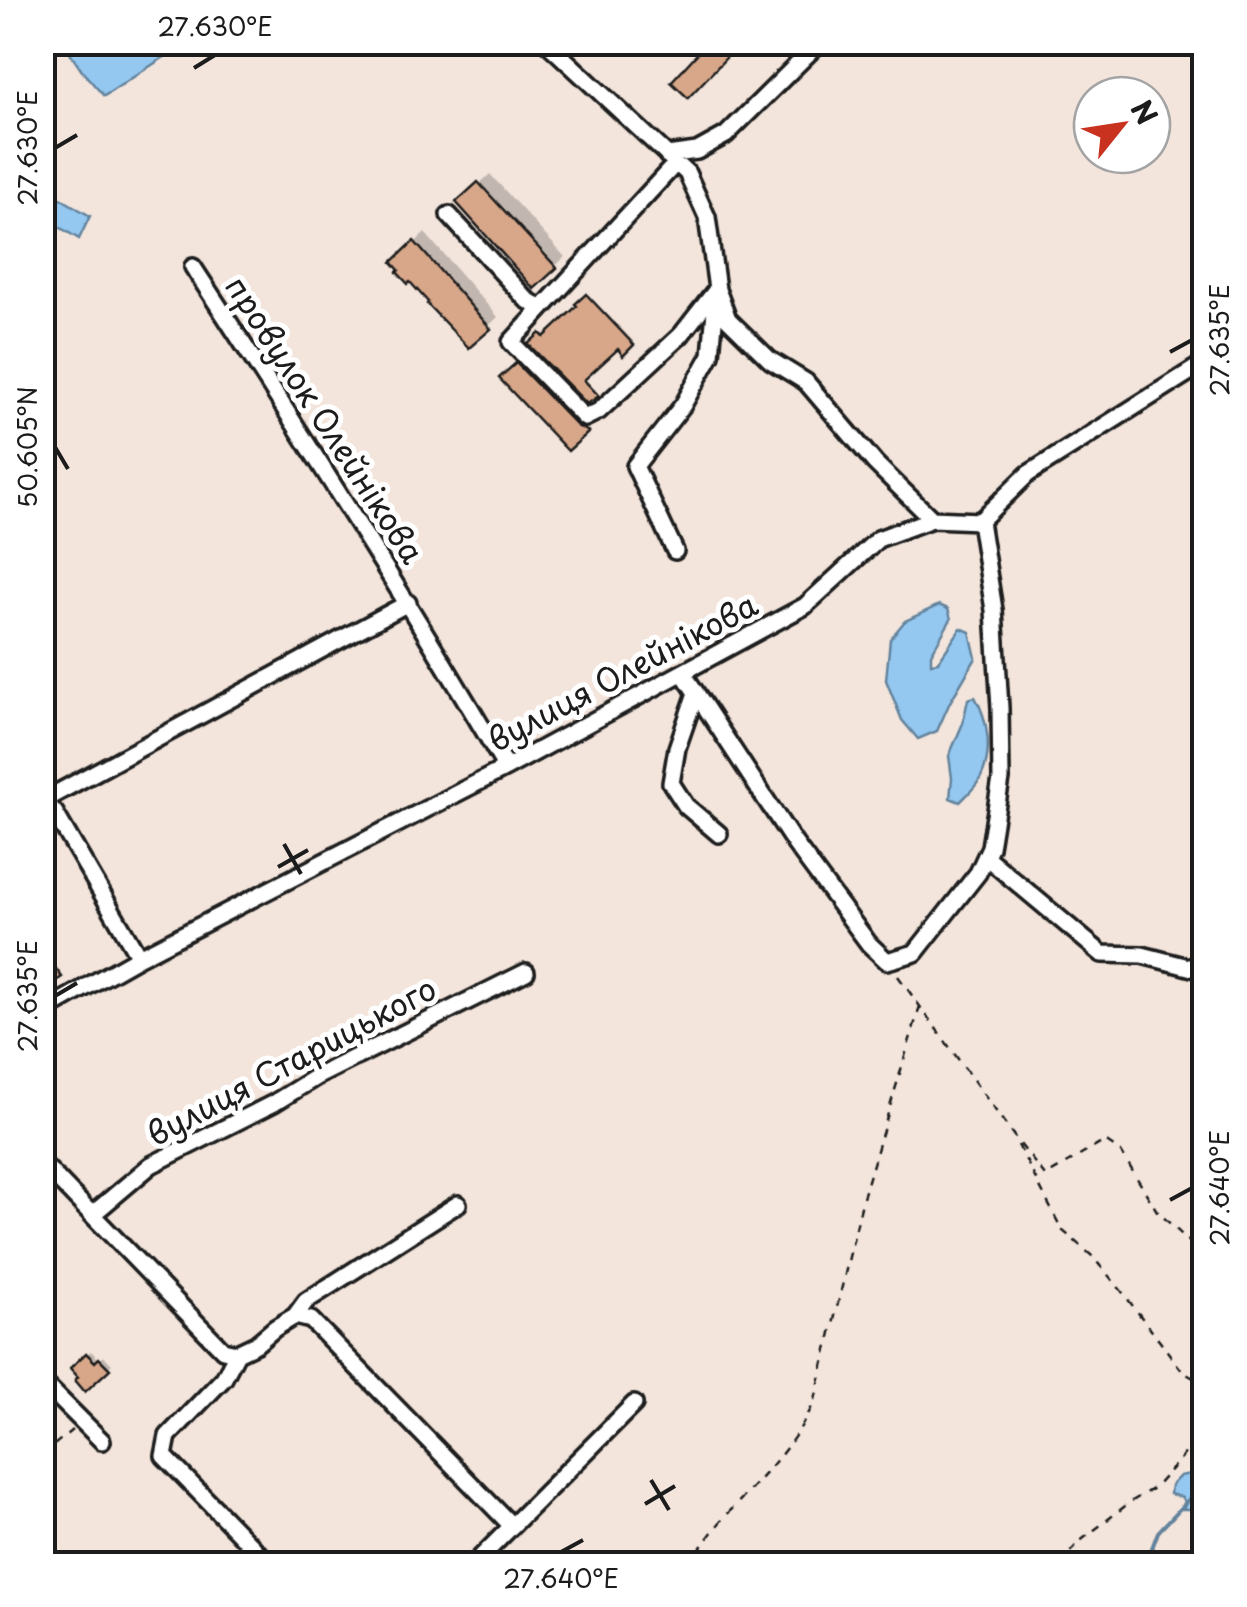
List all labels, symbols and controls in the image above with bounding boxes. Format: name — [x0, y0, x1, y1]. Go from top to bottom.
text: 27.630°E — [157, 7, 273, 45]
north arrow — [1072, 75, 1172, 175]
text: 27.630°E — [8, 90, 46, 206]
text: N — [1121, 91, 1169, 132]
street label: провулок Олейнікова — [214, 265, 437, 572]
text: 27.635°E — [1200, 284, 1238, 396]
text: 50.605°N — [8, 386, 46, 508]
street label: вулиця Олейнікова — [479, 580, 766, 763]
text: 27.635°E — [8, 940, 46, 1052]
street label: вулиця Старицького — [138, 964, 444, 1157]
text: 27.640°E — [1200, 1130, 1238, 1246]
text: 27.640°E — [503, 1559, 619, 1597]

